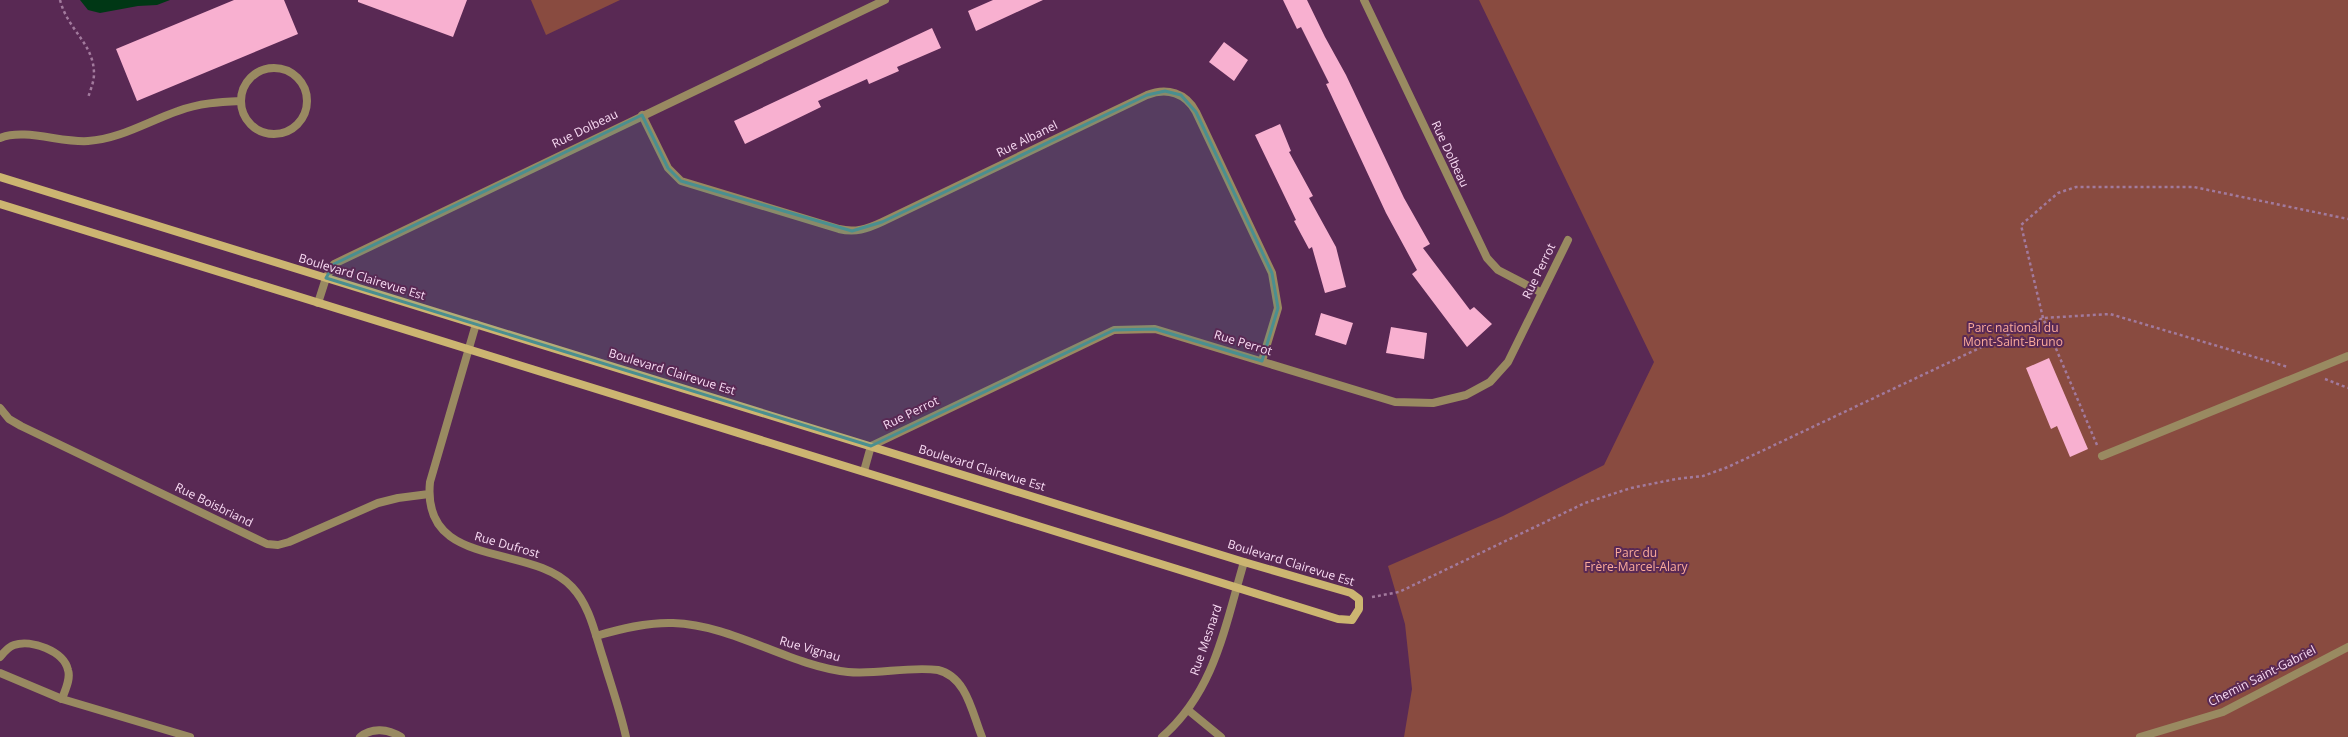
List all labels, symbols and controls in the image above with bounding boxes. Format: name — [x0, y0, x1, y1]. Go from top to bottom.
street label: Rue Dolbeau — [549, 105, 621, 152]
street label: Rue Albanel — [993, 116, 1060, 161]
street label: Rue Dolbeau — [1428, 118, 1473, 190]
street label: Rue Perrot — [1518, 240, 1559, 301]
street label: Boulevard Clairevue Est — [297, 249, 428, 304]
park label: Parc national du Mont-Saint-Bruno — [1963, 319, 2063, 350]
street label: Rue Perrot — [1212, 326, 1274, 359]
street label: Boulevard Clairevue Est — [607, 344, 738, 399]
street label: Rue Perrot — [880, 392, 941, 433]
street label: Boulevard Clairevue Est — [917, 440, 1048, 495]
street label: Rue Boisbriand — [172, 478, 256, 531]
street label: Rue Dufrost — [473, 527, 542, 562]
street label: Boulevard Clairevue Est — [1226, 535, 1357, 590]
park label: Parc du Frère-Marcel-Alary — [1584, 544, 1689, 575]
street label: Rue Mesnard — [1185, 602, 1226, 678]
street label: Rue Vignau — [778, 632, 843, 665]
street label: Chemin Saint-Gabriel — [2205, 641, 2318, 710]

